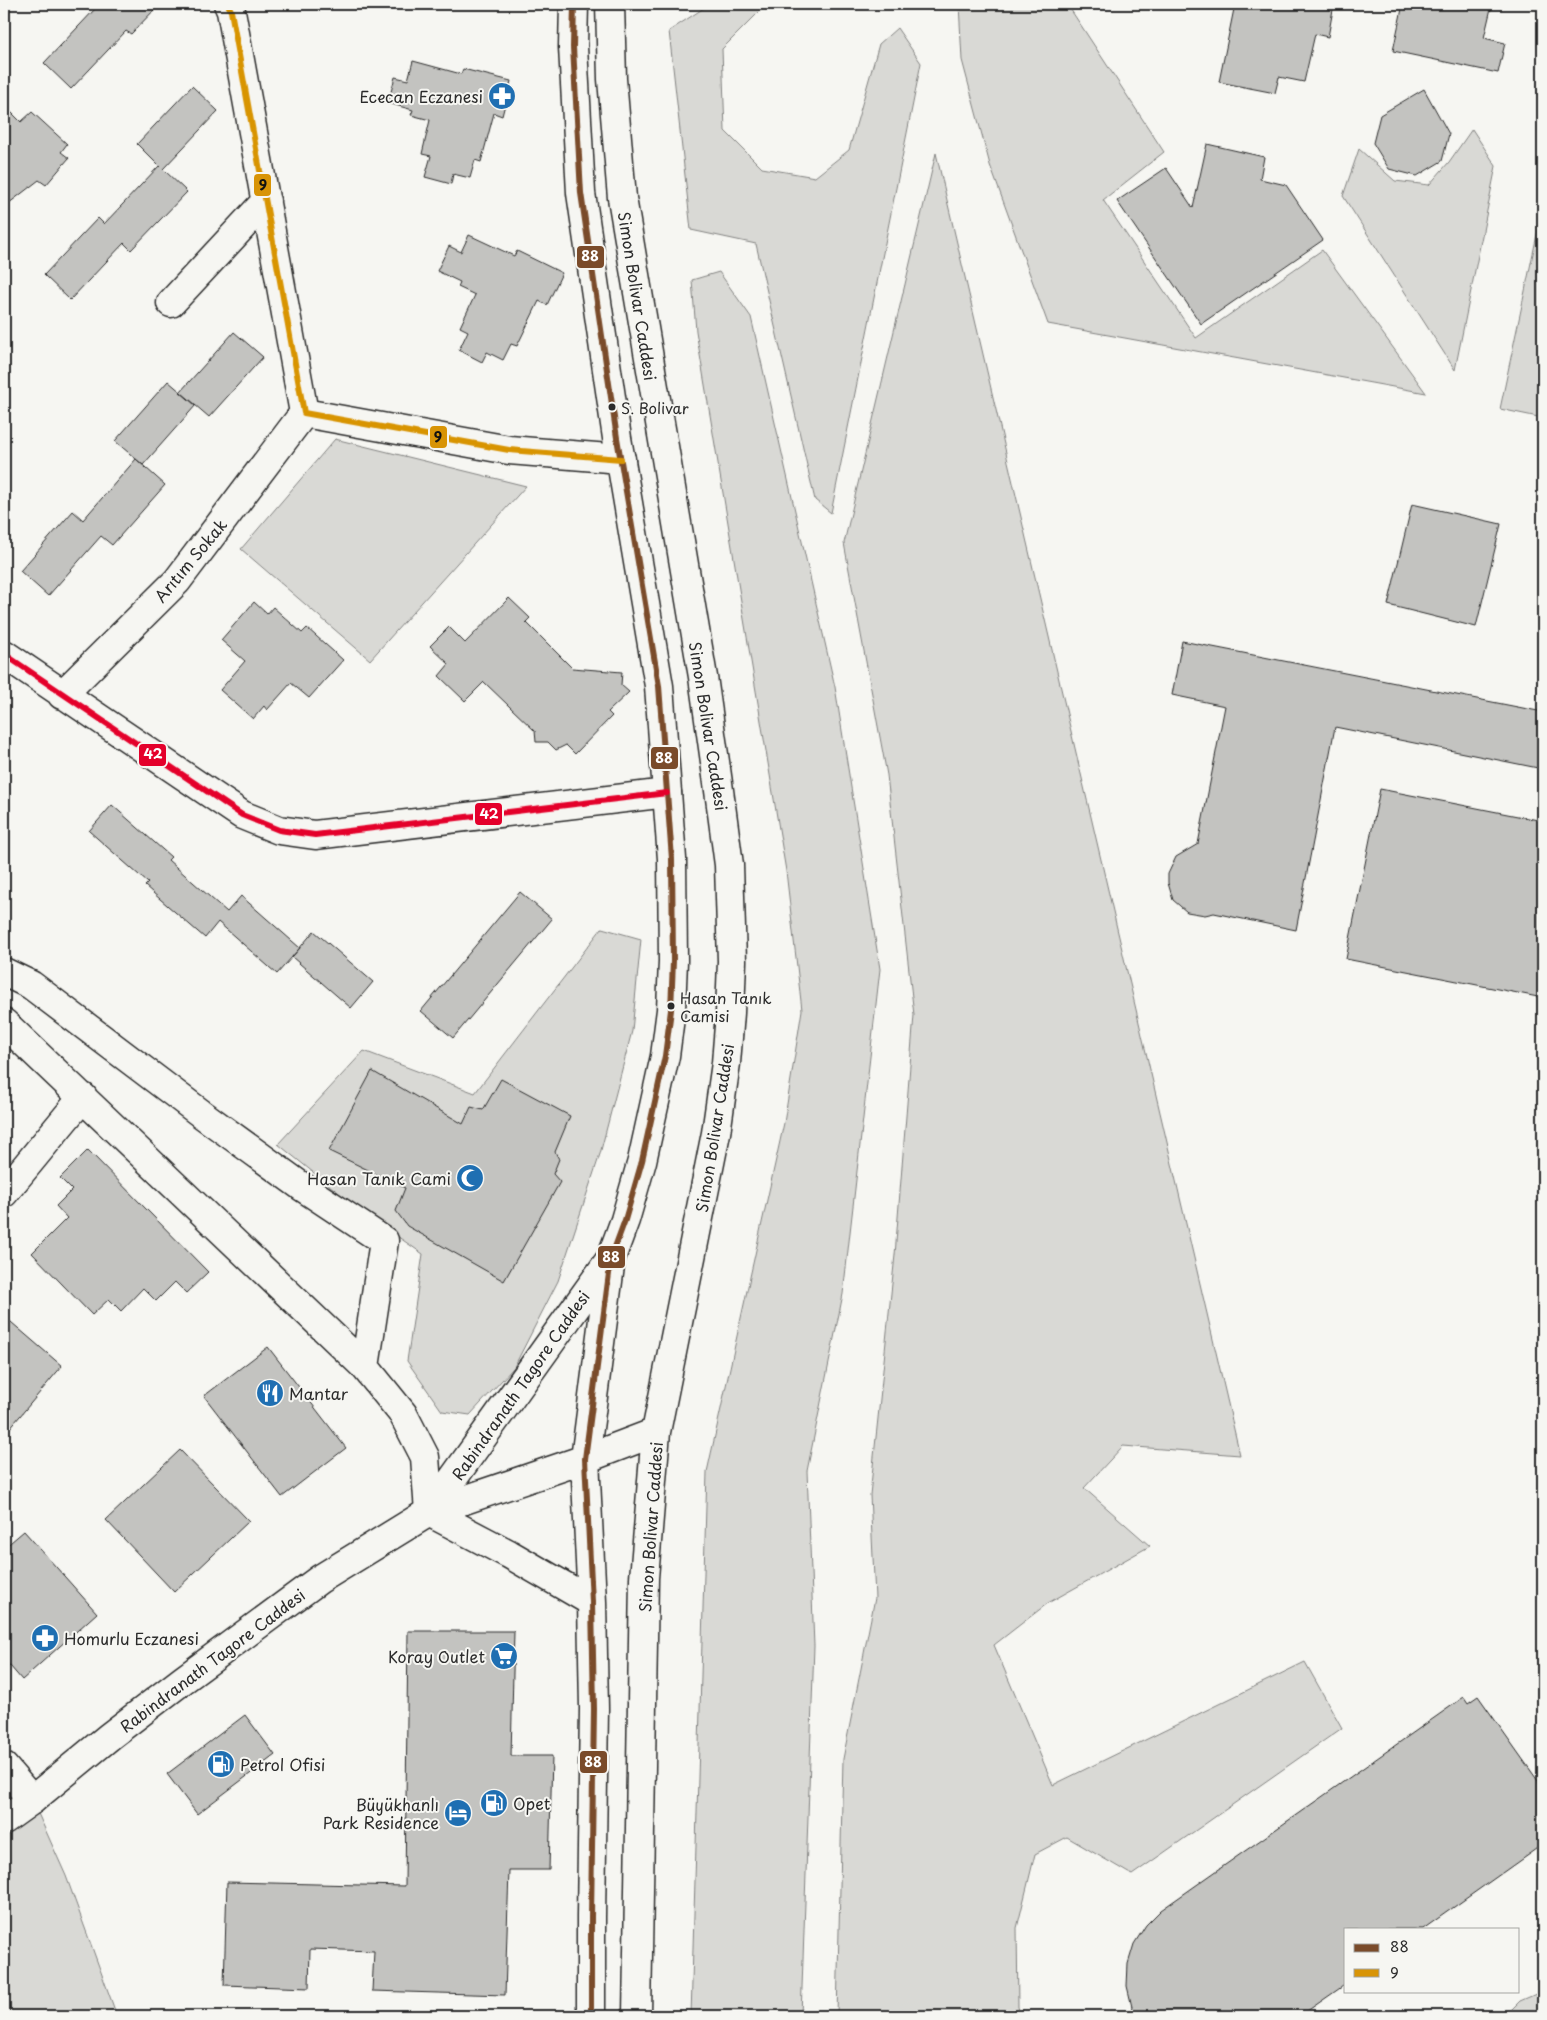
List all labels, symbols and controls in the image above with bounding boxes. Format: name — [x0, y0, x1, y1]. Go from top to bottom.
pharmacy icon: Ececan Eczanesi — [487, 81, 517, 111]
place label: Ececan Eczanesi — [359, 84, 483, 108]
line badge: 9 — [253, 173, 272, 197]
text: 9 — [259, 174, 267, 195]
street label: Simon Bolivar Caddesi — [613, 210, 663, 382]
line badge: 88 — [576, 245, 605, 269]
text: 88 — [581, 245, 599, 266]
place label: S. Bolivar — [621, 396, 689, 419]
marker: S. Bolivar — [607, 402, 617, 412]
line badge: 9 — [429, 425, 448, 449]
text: 9 — [434, 426, 442, 447]
street label: Arıtım Sokak — [148, 513, 232, 607]
street label: Simon Bolivar Caddesi — [684, 640, 734, 812]
line badge: 42 — [138, 743, 167, 767]
text: 42 — [144, 743, 163, 764]
line badge: 88 — [650, 746, 679, 770]
text: 88 — [655, 747, 673, 768]
line badge: 42 — [474, 802, 503, 826]
text: 42 — [480, 803, 499, 824]
place label: Hasan Tanık Camisi — [680, 986, 772, 1027]
marker: Hasan Tanık Camisi — [666, 1001, 676, 1011]
street label: Simon Bolivar Caddesi — [689, 1042, 739, 1214]
mosque icon: Hasan Tanık Cami — [455, 1163, 485, 1193]
place label: Hasan Tanık Cami — [307, 1166, 451, 1190]
line badge: 88 — [597, 1245, 626, 1269]
text: 88 — [602, 1246, 620, 1267]
street label: Rabindranath Tagore Caddesi — [445, 1285, 595, 1485]
restaurant icon: Mantar — [255, 1378, 285, 1408]
place label: Mantar — [289, 1381, 349, 1405]
street label: Simon Bolivar Caddesi — [632, 1441, 668, 1613]
street label: Rabindranath Tagore Caddesi — [114, 1582, 310, 1738]
pharmacy icon: Homurlu Eczanesi — [30, 1623, 60, 1653]
place label: Homurlu Eczanesi — [64, 1626, 199, 1650]
supermarket icon: Koray Outlet — [489, 1641, 519, 1671]
place label: Koray Outlet — [388, 1644, 485, 1668]
fuel station icon: Petrol Ofisi — [206, 1749, 236, 1779]
line badge: 88 — [579, 1750, 608, 1774]
text: 88 — [584, 1751, 602, 1772]
place label: Petrol Ofisi — [240, 1752, 325, 1776]
fuel station icon: Opet — [479, 1788, 509, 1818]
place label: Opet — [513, 1791, 551, 1815]
place label: Büyükhanlı Park Residence — [323, 1792, 439, 1834]
hotel icon: Büyükhanlı Park Residence — [443, 1798, 473, 1828]
legend — [1344, 1928, 1520, 1992]
text: 88 — [1390, 1934, 1409, 1957]
text: 9 — [1390, 1960, 1399, 1983]

